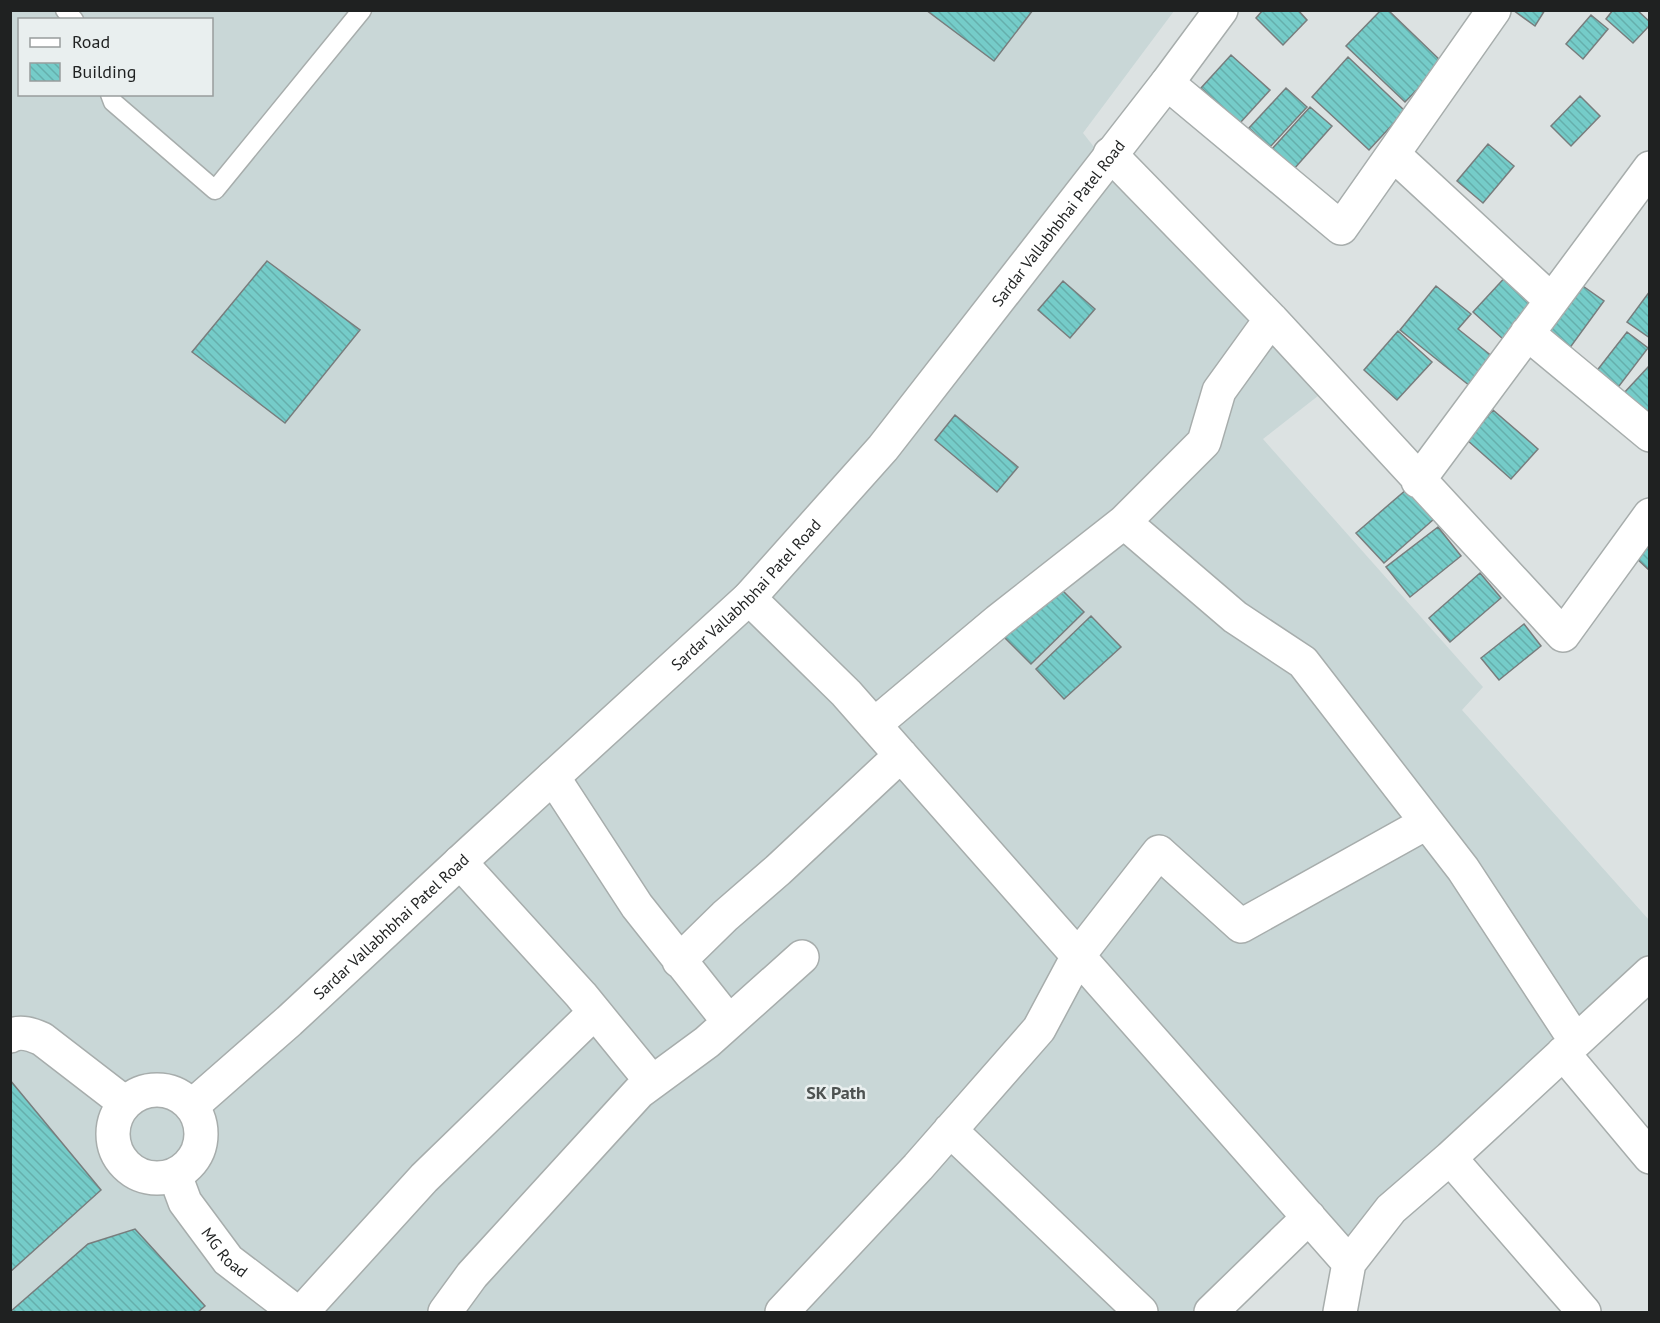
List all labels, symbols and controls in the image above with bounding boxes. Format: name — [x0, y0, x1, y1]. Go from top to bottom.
legend — [18, 18, 213, 96]
text: Road — [72, 30, 110, 53]
text: Building — [72, 60, 136, 83]
street label: Sardar Vallabhbhai Patel Road — [987, 136, 1129, 310]
street label: Sardar Vallabhbhai Patel Road — [667, 515, 825, 674]
street label: Sardar Vallabhbhai Patel Road — [309, 849, 473, 1004]
district label: SK Path — [806, 1081, 866, 1104]
street label: MG Road — [197, 1223, 252, 1282]

